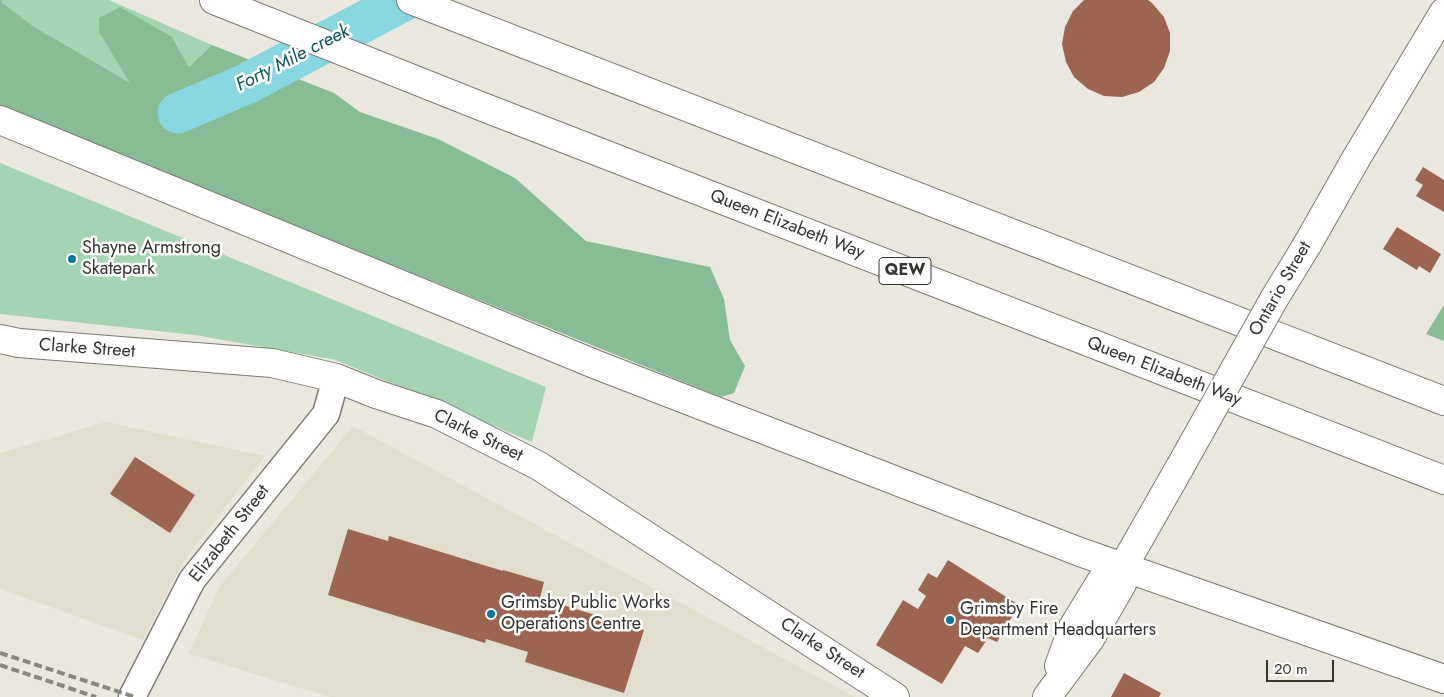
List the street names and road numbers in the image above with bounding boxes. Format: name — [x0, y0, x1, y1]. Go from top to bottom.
street label: Queen Elizabeth Way — [707, 186, 867, 264]
street label: Ontario Street — [1245, 238, 1317, 340]
road number: QEW — [879, 258, 931, 284]
street label: Queen Elizabeth Way — [1084, 333, 1244, 411]
street label: Clarke Street — [38, 335, 136, 363]
street label: Clarke Street — [430, 405, 526, 467]
street label: Elizabeth Street — [185, 481, 275, 587]
street label: Clarke Street — [776, 614, 868, 684]

